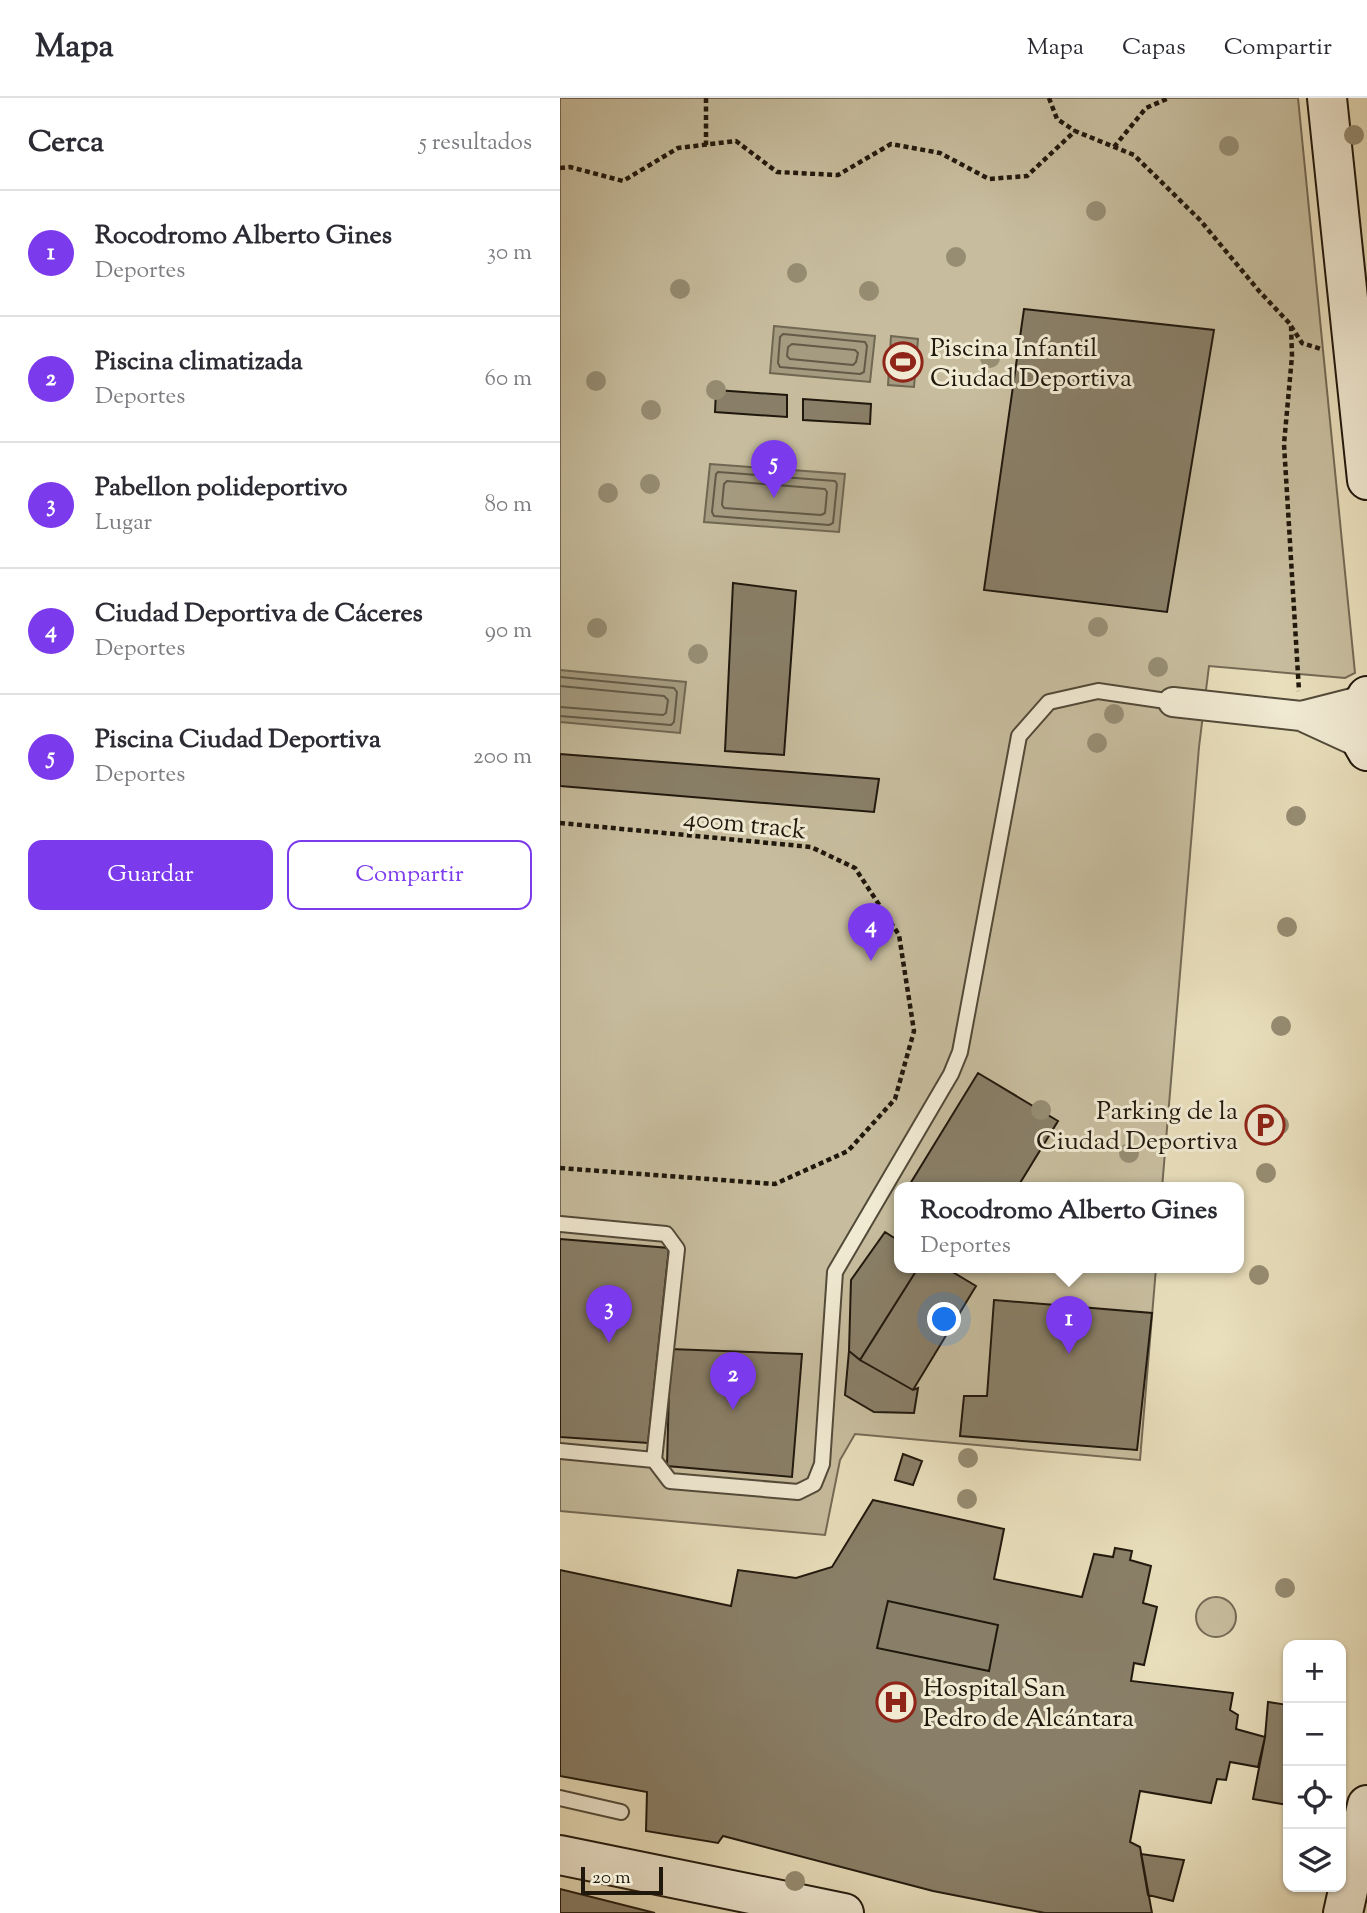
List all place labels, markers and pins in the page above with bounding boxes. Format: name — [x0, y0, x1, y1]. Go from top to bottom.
place label: Piscina Infantil Ciudad Deportiva — [930, 331, 1132, 398]
sports icon: Piscina Infantil Ciudad Deportiva — [882, 341, 924, 383]
pin: 5 — [751, 440, 797, 498]
pin: 4 — [848, 903, 894, 961]
place label: Parking de la Ciudad Deportiva — [1036, 1094, 1238, 1161]
parking icon: Parking de la Ciudad Deportiva — [1244, 1104, 1286, 1146]
pin: 3 — [586, 1285, 632, 1343]
pin: 1 — [1046, 1296, 1092, 1354]
pin: 2 — [710, 1352, 756, 1410]
place label: Hospital San Pedro de Alcántara — [923, 1671, 1134, 1738]
hospital icon: Hospital San Pedro de Alcántara — [875, 1681, 917, 1723]

